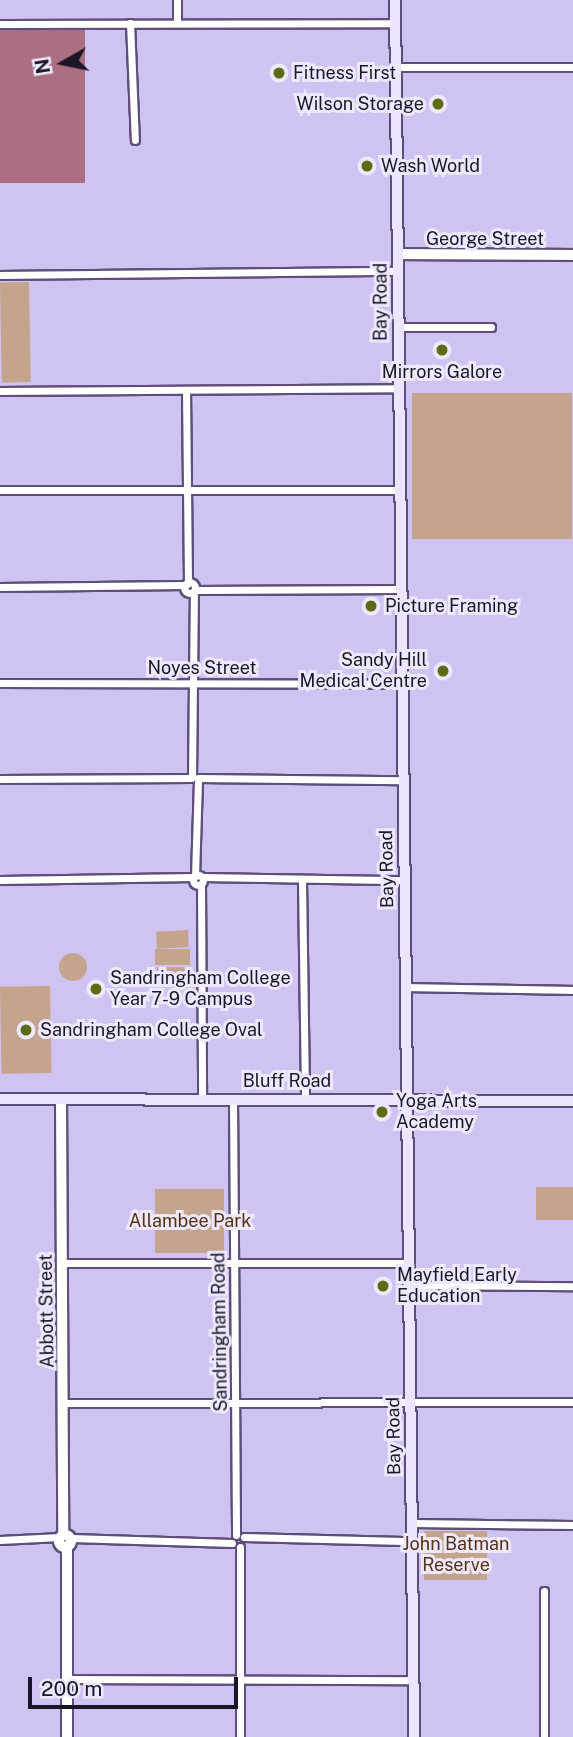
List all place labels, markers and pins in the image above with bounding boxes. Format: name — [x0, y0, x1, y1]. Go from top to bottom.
place label: Fitness First — [293, 62, 396, 84]
marker: Fitness First — [271, 65, 287, 81]
place label: Wilson Storage — [297, 93, 424, 115]
marker: Wilson Storage — [430, 96, 446, 112]
place label: Wash World — [381, 155, 480, 177]
marker: Wash World — [359, 158, 375, 174]
marker: Mirrors Galore — [434, 342, 450, 358]
place label: Mirrors Galore — [382, 361, 502, 383]
place label: Picture Framing — [385, 595, 518, 617]
marker: Picture Framing — [363, 598, 379, 614]
place label: Sandy Hill Medical Centre — [300, 650, 427, 692]
marker: Sandy Hill Medical Centre — [433, 661, 453, 681]
place label: Sandringham College Year 7-9 Campus — [110, 968, 291, 1010]
marker: Sandringham College Year 7-9 Campus — [88, 981, 104, 997]
place label: Sandringham College Oval — [40, 1019, 262, 1041]
marker: Sandringham College Oval — [18, 1022, 34, 1038]
place label: Yoga Arts Academy — [396, 1091, 477, 1134]
marker: Yoga Arts Academy — [374, 1104, 390, 1120]
place label: Mayfield Early Education — [397, 1265, 517, 1308]
marker: Mayfield Early Education — [375, 1278, 391, 1294]

